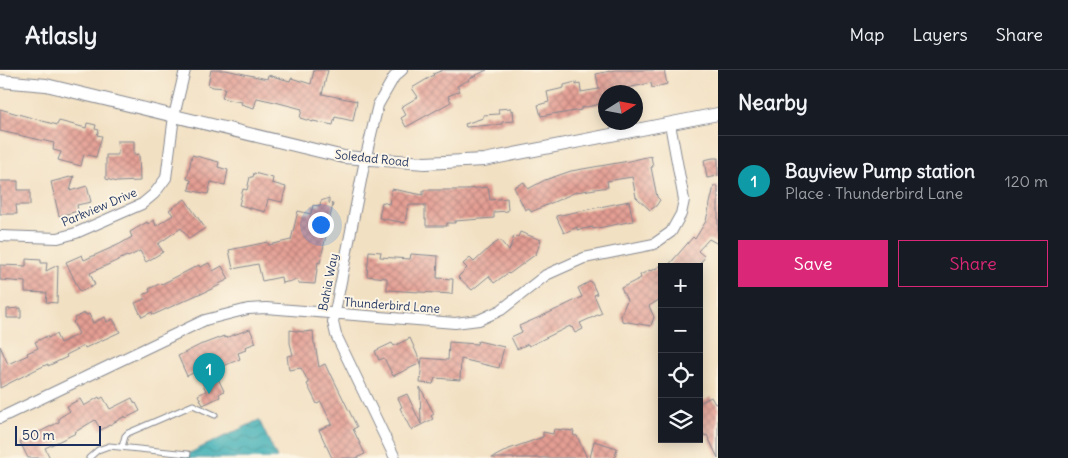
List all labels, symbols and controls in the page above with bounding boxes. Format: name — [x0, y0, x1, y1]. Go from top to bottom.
text: Atlasly — [25, 20, 97, 50]
text: Map — [849, 23, 884, 46]
text: Layers — [912, 23, 968, 46]
text: Share — [996, 23, 1043, 46]
north arrow — [598, 85, 643, 130]
text: Nearby — [738, 89, 808, 116]
street label: Soledad Road — [334, 147, 410, 169]
text: Bayview Pump station — [785, 159, 975, 183]
text: 1 — [751, 171, 757, 191]
text: 120 m — [1005, 171, 1048, 191]
text: Place · Thunderbird Lane — [785, 183, 963, 203]
street label: Parkview Drive — [59, 184, 139, 230]
your location — [308, 212, 334, 238]
button: Save — [738, 240, 888, 287]
button: Share — [898, 240, 1048, 287]
street label: Bahia Way — [315, 252, 341, 312]
map controls — [658, 263, 703, 443]
button: + — [658, 263, 703, 308]
street label: Thunderbird Lane — [344, 294, 440, 316]
button: − — [658, 308, 703, 353]
pin: 1 — [193, 353, 225, 394]
button: locate — [658, 353, 703, 398]
button: layers — [658, 398, 703, 443]
scale bar — [15, 423, 101, 446]
text: 50 m — [22, 426, 55, 444]

